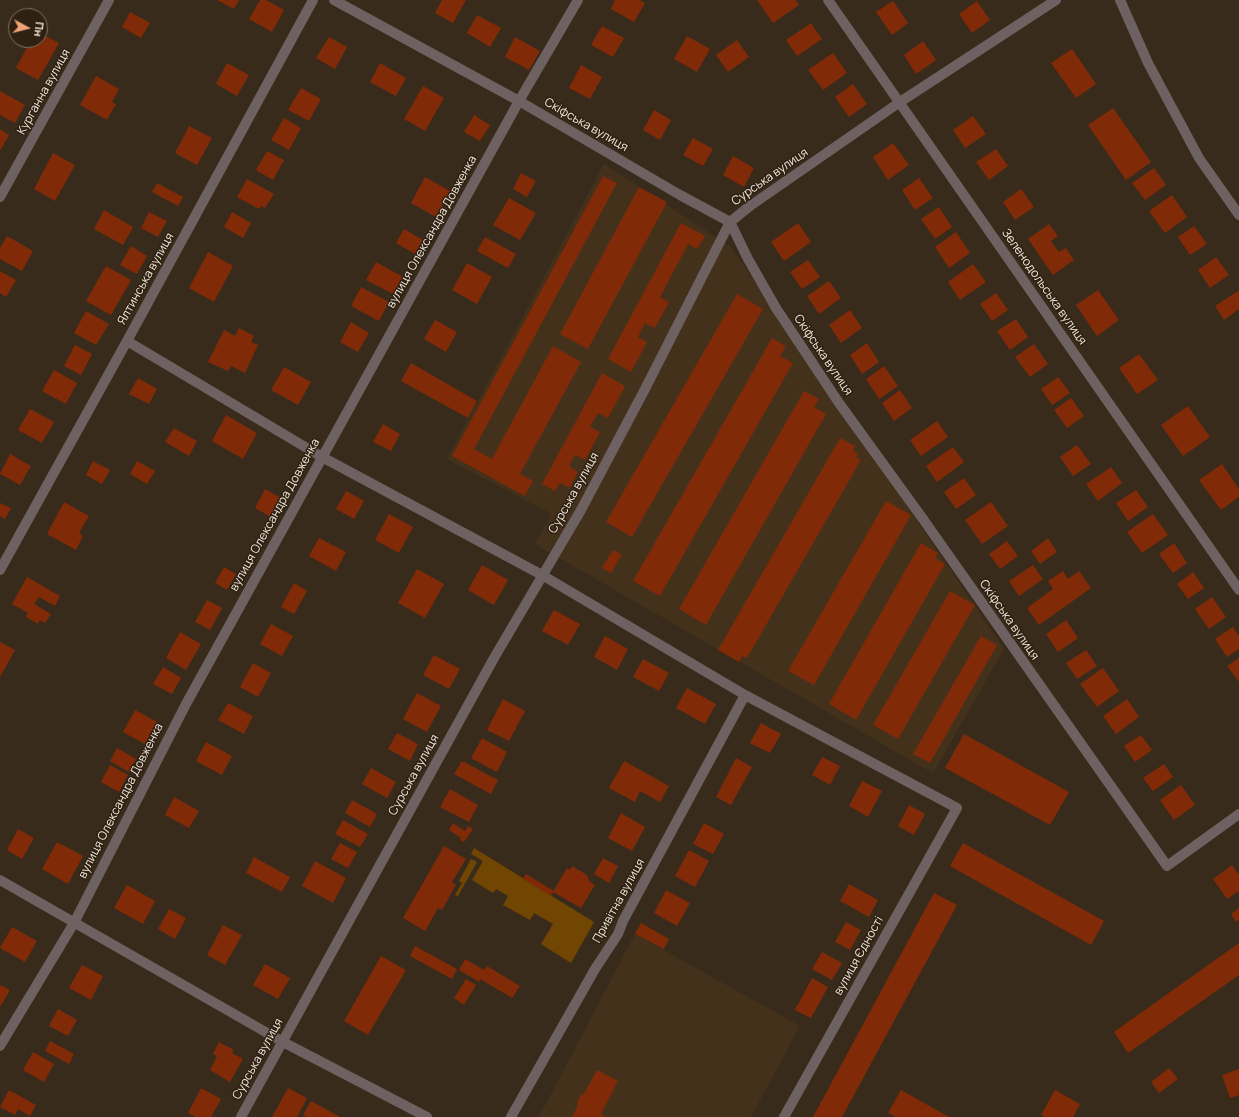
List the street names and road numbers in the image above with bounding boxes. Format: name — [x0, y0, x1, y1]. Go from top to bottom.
street label: Курганна вулиця — [15, 47, 73, 137]
street label: Скіфська вулиця — [542, 95, 630, 155]
street label: Сурська вулиця — [729, 145, 811, 209]
street label: вулиця Олександра Довженка — [384, 153, 480, 311]
street label: Зеленодольська вулиця — [998, 226, 1090, 348]
street label: Ялтинська вулиця — [115, 231, 177, 327]
street label: Скіфська вулиця — [791, 312, 855, 398]
street label: вулиця Олександра Довженка — [227, 436, 323, 594]
street label: Сурська вулиця — [546, 450, 602, 536]
street label: Скіфська вулиця — [976, 577, 1042, 663]
street label: вулиця Олександра Довженка — [76, 721, 166, 881]
street label: Сурська вулиця — [386, 732, 442, 818]
street label: Привітна вулиця — [590, 856, 648, 946]
street label: вулиця Єдності — [831, 914, 887, 998]
street label: Сурська вулиця — [230, 1016, 286, 1102]

